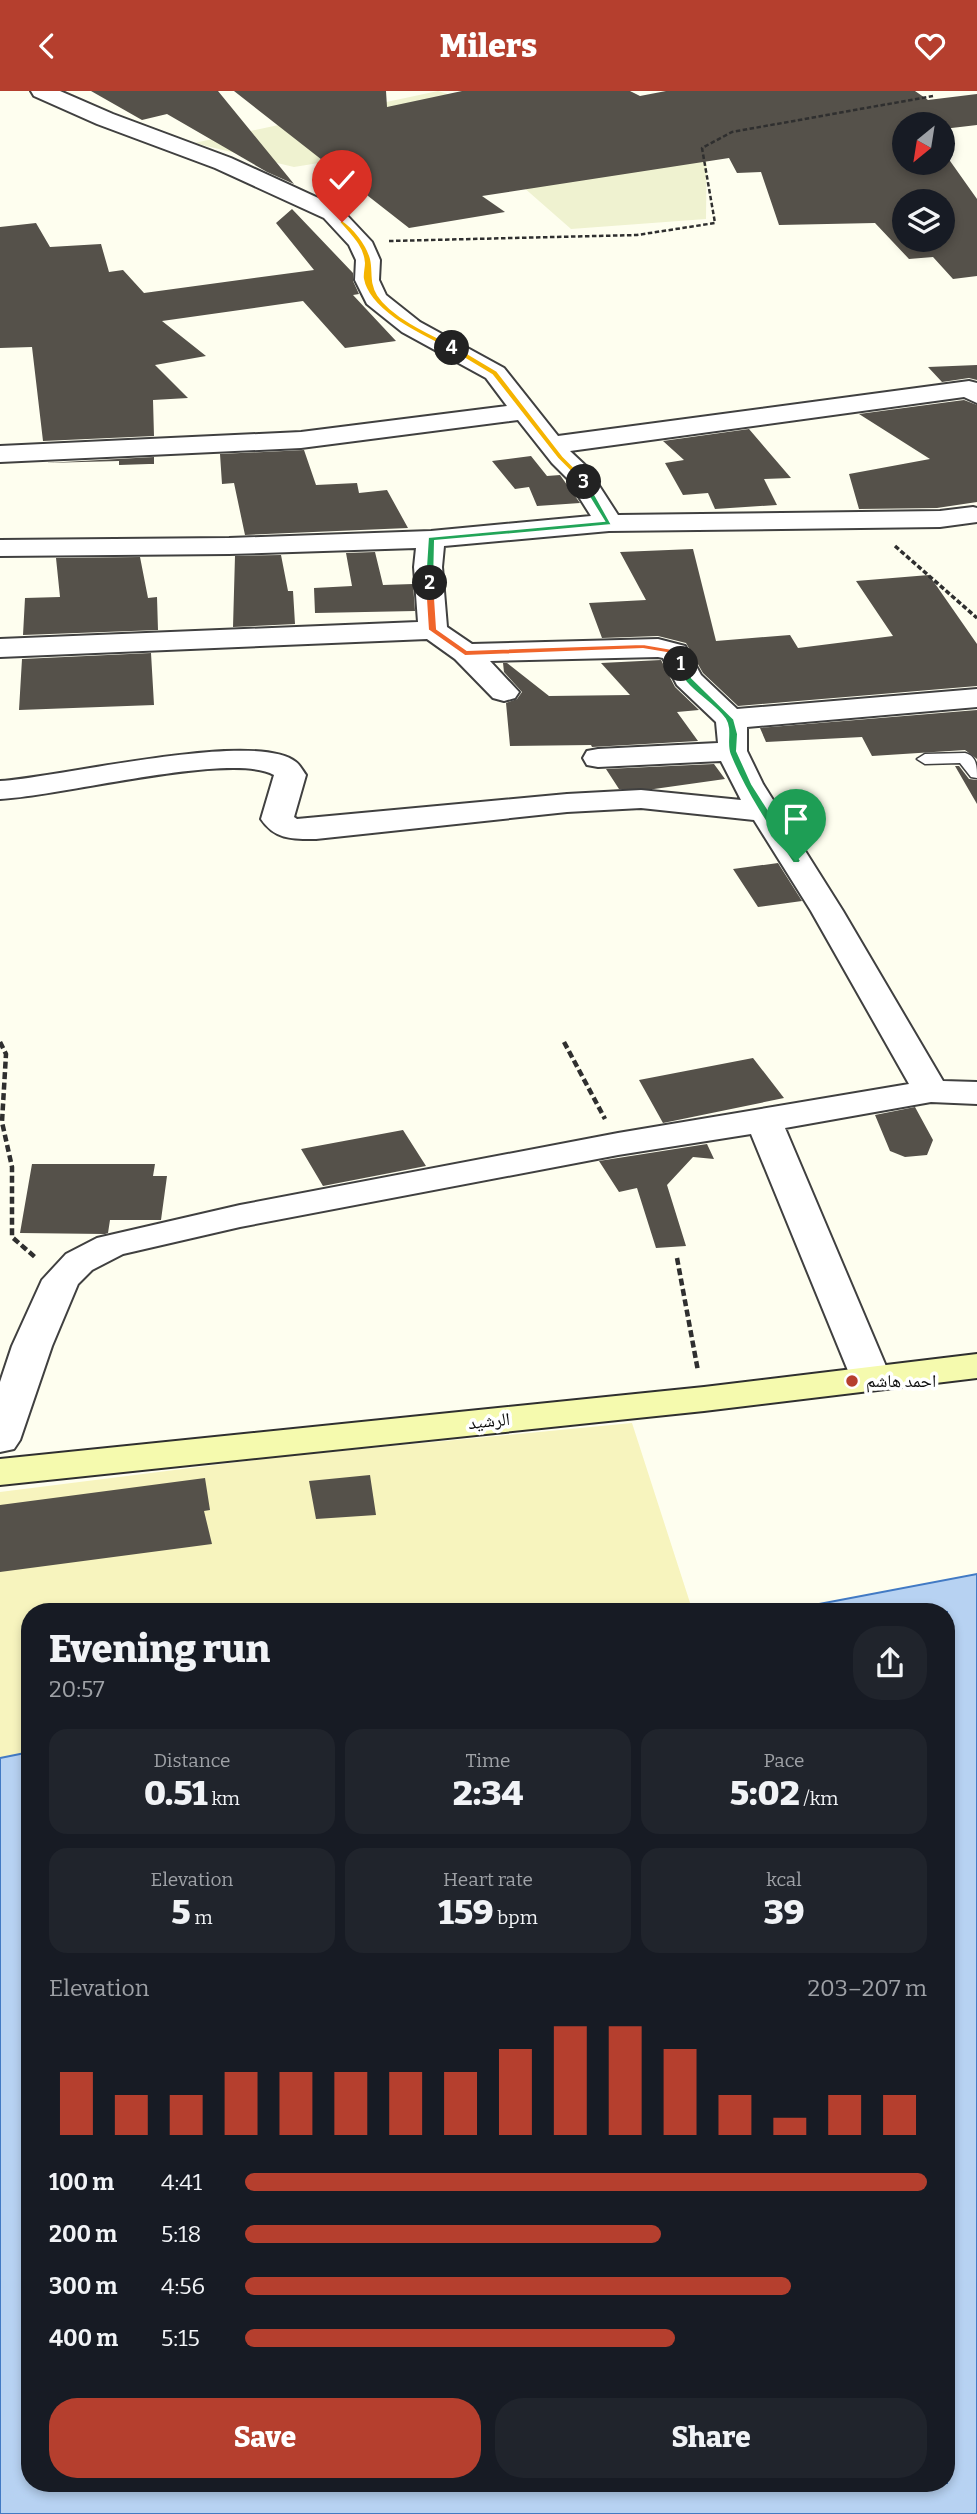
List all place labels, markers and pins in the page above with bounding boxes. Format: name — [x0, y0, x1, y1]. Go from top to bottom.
pin — [312, 150, 372, 222]
pin: 4 — [434, 331, 470, 365]
pin: 3 — [566, 465, 602, 499]
pin: 2 — [412, 566, 448, 601]
pin: 1 — [664, 647, 698, 681]
pin — [766, 789, 826, 861]
place label: احمد هاشم — [866, 1370, 936, 1393]
marker: احمد هاشم — [844, 1373, 860, 1389]

